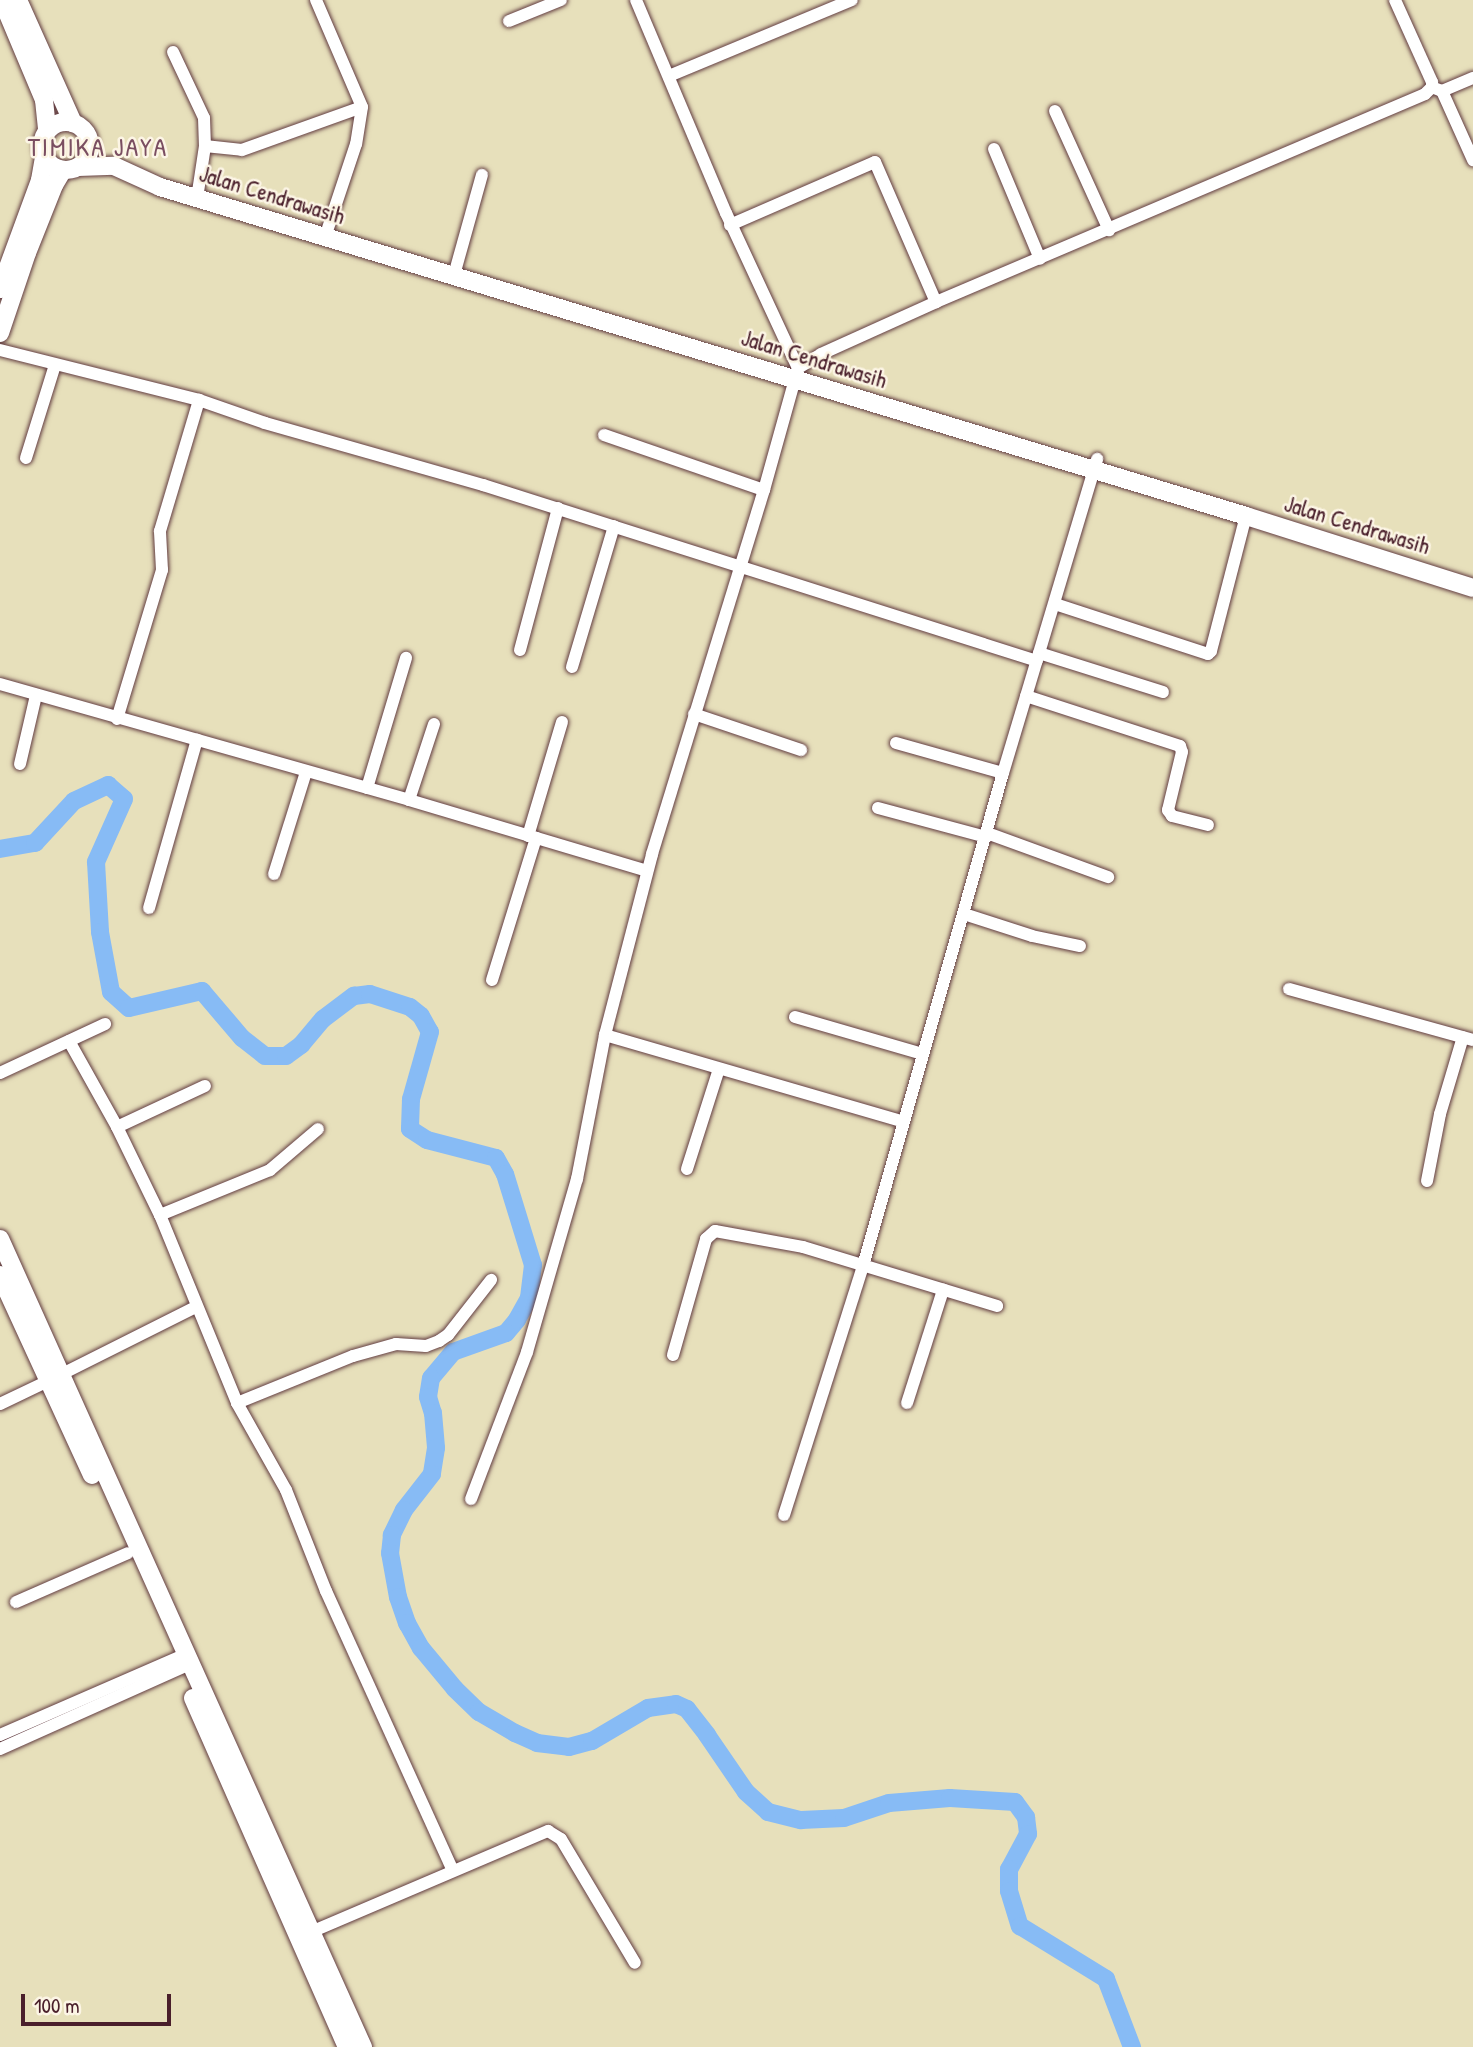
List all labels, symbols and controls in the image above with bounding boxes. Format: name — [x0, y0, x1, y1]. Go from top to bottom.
district label: TIMIKA JAYA — [29, 131, 167, 163]
street label: Jalan Cendrawasih — [196, 160, 348, 230]
street label: Jalan Cendrawasih — [738, 324, 890, 394]
street label: Jalan Cendrawasih — [1281, 490, 1433, 560]
scale bar — [24, 1980, 175, 2024]
text: 100 m — [34, 1991, 80, 2020]

